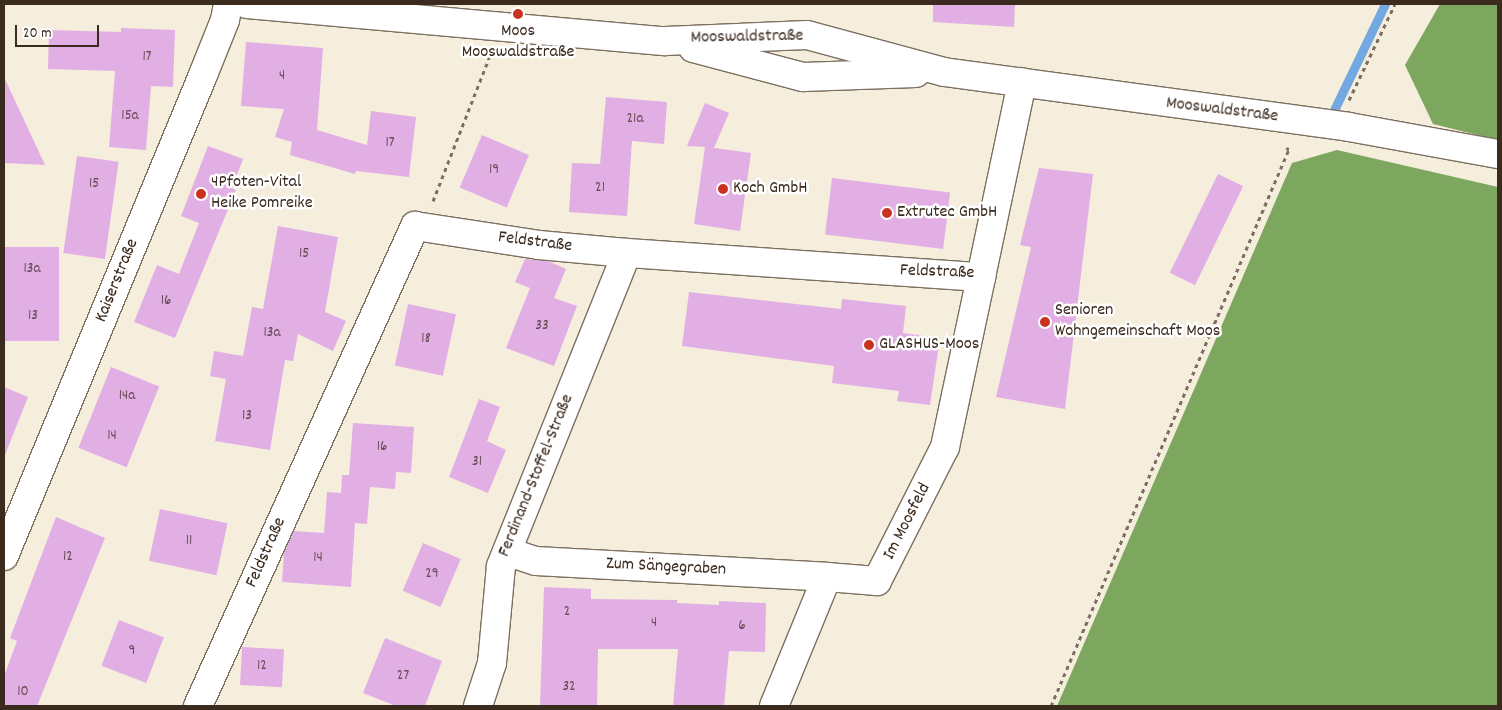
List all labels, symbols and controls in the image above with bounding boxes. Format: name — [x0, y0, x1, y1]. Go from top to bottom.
marker: Moos Mooswaldstraße — [512, 8, 524, 20]
scale bar — [18, 15, 101, 47]
place label: Moos Mooswaldstraße — [462, 22, 574, 64]
text: 20 m — [23, 23, 51, 45]
street label: Mooswaldstraße — [690, 26, 804, 50]
house number: 17 — [142, 49, 152, 67]
house number: 4 — [279, 68, 285, 86]
street label: Mooswaldstraße — [1165, 93, 1279, 129]
house number: 15a — [121, 108, 139, 126]
house number: 21a — [627, 111, 643, 129]
house number: 17 — [385, 135, 395, 153]
house number: 19 — [489, 162, 499, 180]
place label: 4Pfoten-Vital Heike Pomreike — [211, 173, 313, 215]
house number: 15 — [89, 176, 99, 194]
place label: Koch GmbH — [733, 178, 807, 200]
house number: 21 — [595, 180, 605, 198]
marker: Koch GmbH — [717, 183, 729, 195]
marker: 4Pfoten-Vital Heike Pomreike — [195, 188, 207, 200]
place label: Extrutec GmbH — [897, 202, 997, 224]
marker: Extrutec GmbH — [881, 207, 893, 219]
street label: Feldstraße — [497, 228, 573, 258]
street label: Kaiserstraße — [91, 236, 145, 326]
house number: 15 — [299, 246, 309, 264]
house number: 13a — [24, 261, 40, 279]
street label: Feldstraße — [899, 261, 975, 285]
house number: 16 — [161, 293, 171, 311]
place label: Senioren Wohngemeinschaft Moos — [1055, 301, 1220, 344]
house number: 13 — [28, 308, 38, 326]
marker: Senioren Wohngemeinschaft Moos — [1039, 316, 1051, 328]
house number: 33 — [535, 318, 549, 336]
house number: 13a — [264, 325, 280, 343]
house number: 18 — [421, 331, 431, 349]
place label: GLASHUS-Moos — [879, 334, 979, 356]
marker: GLASHUS-Moos — [863, 339, 875, 351]
house number: 14a — [119, 388, 135, 406]
street label: Ferdinand-Stoffel-Straße — [495, 392, 579, 560]
house number: 13 — [242, 408, 252, 426]
house number: 14 — [107, 428, 117, 446]
house number: 16 — [377, 439, 387, 457]
house number: 31 — [472, 454, 482, 472]
street label: Im Moosfeld — [879, 480, 937, 564]
street label: Feldstraße — [242, 515, 292, 591]
house number: 11 — [186, 533, 192, 551]
house number: 12 — [63, 549, 73, 567]
house number: 14 — [313, 550, 323, 568]
street label: Zum Sängegraben — [605, 554, 727, 582]
house number: 29 — [425, 566, 439, 584]
house number: 2 — [564, 604, 570, 622]
house number: 4 — [651, 615, 657, 633]
house number: 6 — [738, 618, 746, 636]
house number: 9 — [129, 643, 135, 661]
house number: 12 — [257, 658, 267, 676]
house number: 27 — [397, 668, 409, 686]
house number: 32 — [562, 679, 576, 697]
house number: 10 — [17, 684, 29, 702]

